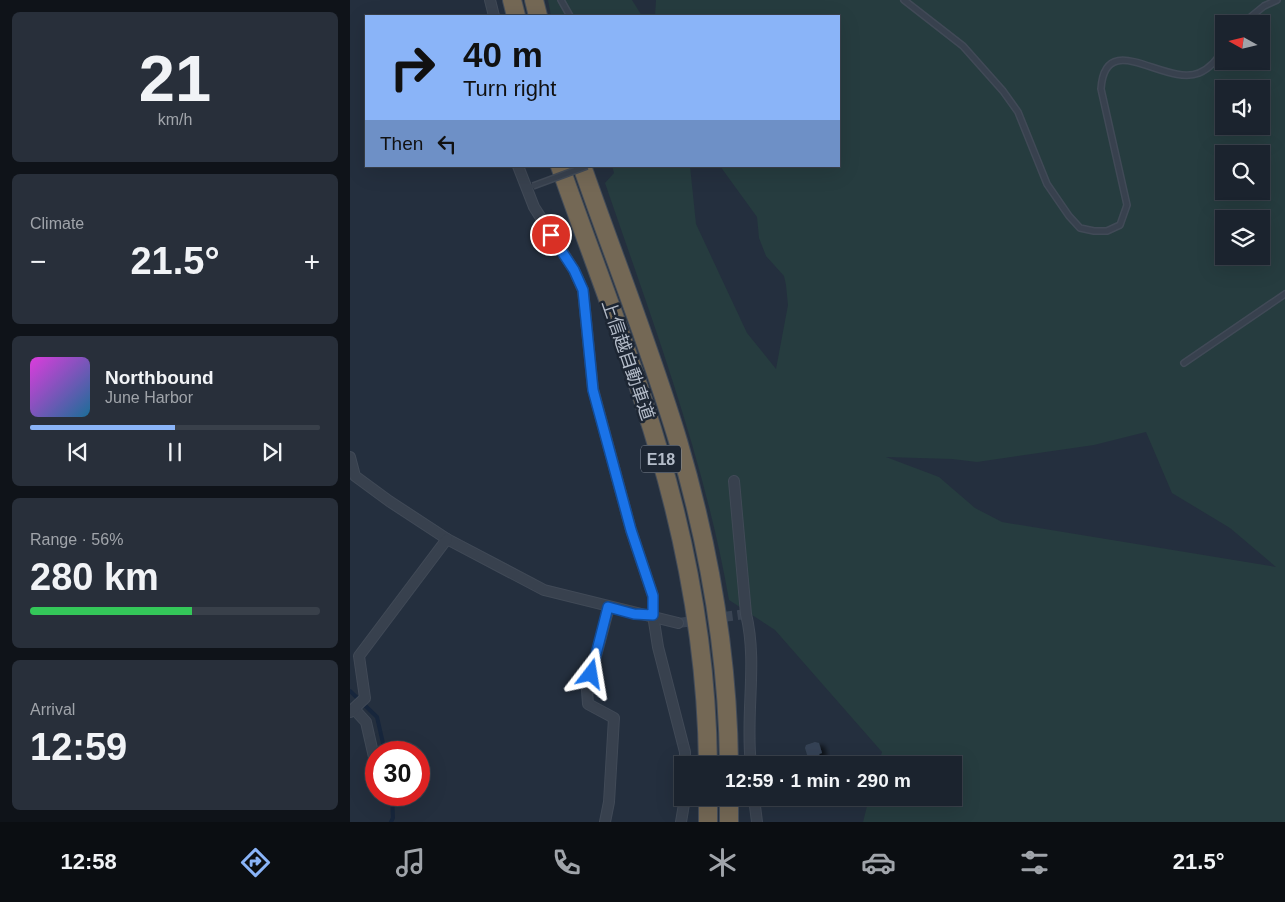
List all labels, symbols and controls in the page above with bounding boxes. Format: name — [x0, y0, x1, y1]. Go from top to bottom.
north arrow — [1215, 15, 1270, 70]
map controls — [1215, 15, 1270, 265]
icon: right — [380, 35, 445, 100]
text: 40 m — [463, 35, 543, 74]
text: 21 — [139, 42, 211, 115]
text: Turn right — [463, 76, 556, 101]
button: sound — [1215, 80, 1270, 135]
text: km/h — [158, 111, 192, 128]
icon: left — [433, 130, 461, 158]
text: Then — [380, 133, 423, 154]
button: search — [1215, 145, 1270, 200]
button: layers — [1215, 210, 1270, 265]
pin — [530, 214, 572, 256]
text: Climate — [30, 215, 84, 232]
icon: arrive — [537, 221, 565, 249]
text: 21.5° — [130, 240, 220, 282]
text: − — [30, 246, 46, 277]
text: + — [304, 246, 320, 277]
street label: 上信越自動車道 — [598, 297, 658, 423]
text: Northbound — [105, 367, 214, 388]
text: June Harbor — [105, 389, 193, 406]
icon: previous — [64, 438, 92, 466]
icon: pause — [161, 438, 189, 466]
icon: next — [258, 438, 286, 466]
road number: E18 — [641, 446, 681, 472]
text: Range · 56% — [30, 531, 123, 548]
text: 280 km — [30, 556, 159, 598]
position arrow — [564, 647, 616, 699]
text: Arrival — [30, 701, 75, 718]
text: 12:59 — [30, 726, 127, 768]
speed limit sign: 30 — [365, 741, 430, 806]
text: 12:59 · 1 min · 290 m — [725, 770, 911, 791]
icon: directions — [238, 845, 273, 880]
icon: music — [393, 845, 428, 880]
icon: phone — [549, 845, 584, 880]
icon: climate — [705, 845, 740, 880]
icon: car — [861, 845, 896, 880]
icon: filters — [1017, 845, 1052, 880]
text: 12:58 — [60, 849, 117, 874]
text: 21.5° — [1173, 849, 1224, 874]

